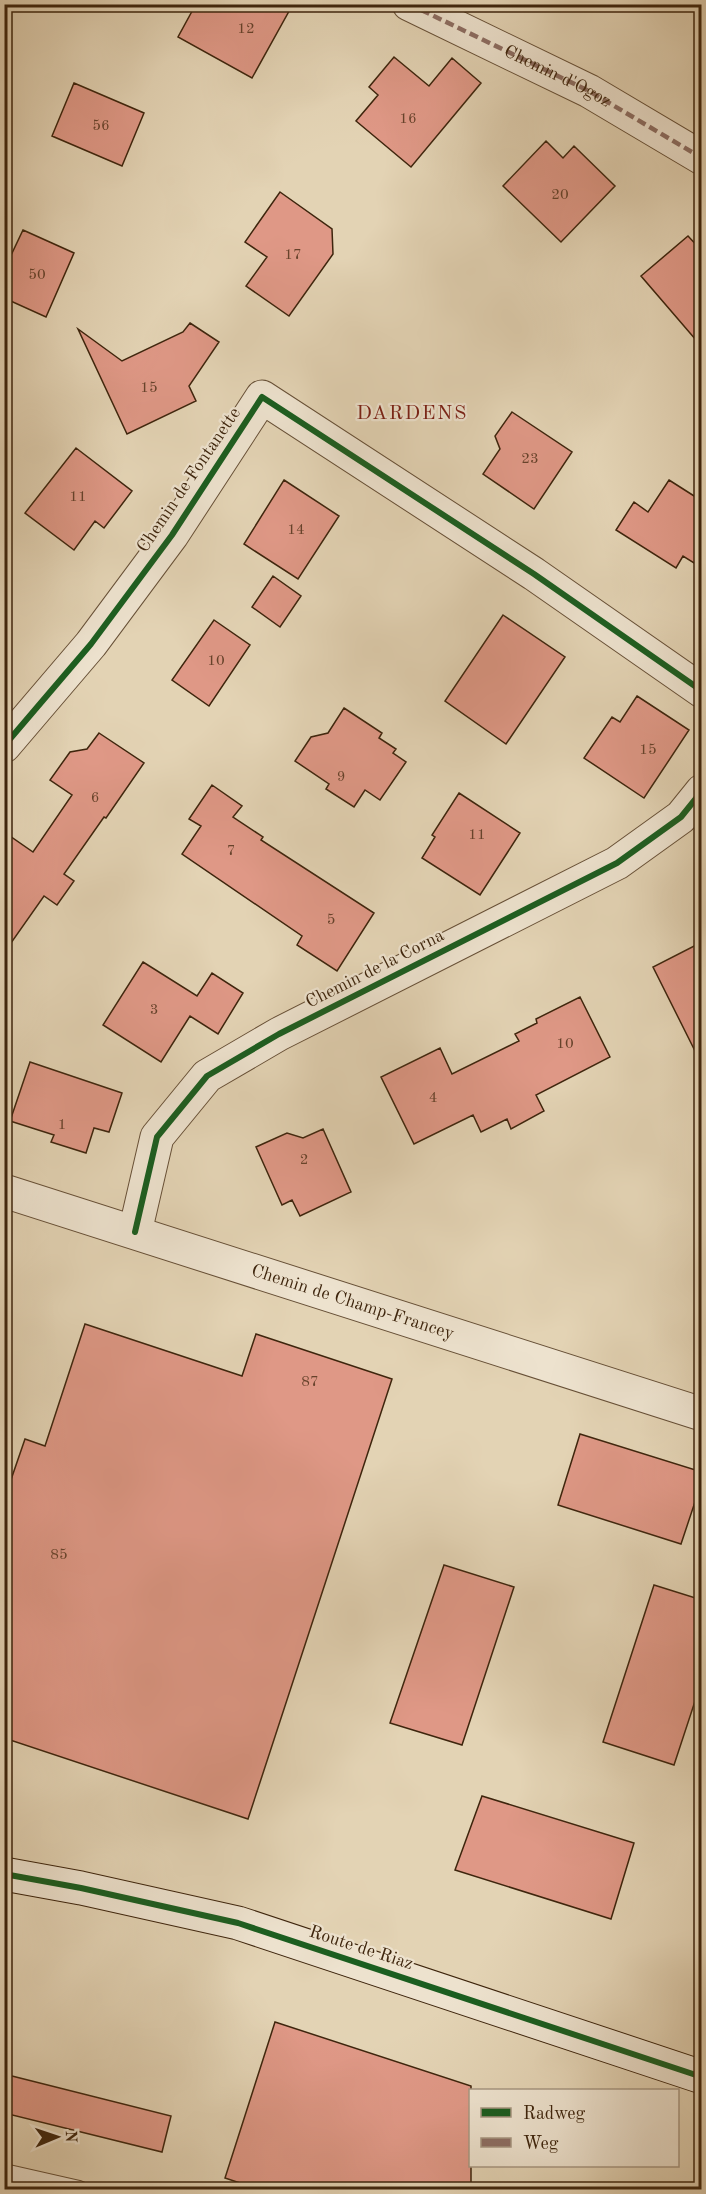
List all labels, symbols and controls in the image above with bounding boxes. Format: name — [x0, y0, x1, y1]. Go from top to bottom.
house number: 12 — [237, 22, 255, 37]
street label: Chemin d'Ogoz — [501, 42, 614, 111]
house number: 16 — [399, 112, 417, 127]
house number: 56 — [92, 119, 110, 134]
house number: 20 — [551, 188, 569, 203]
house number: 17 — [284, 248, 302, 263]
house number: 50 — [28, 268, 46, 283]
house number: 15 — [140, 381, 158, 396]
street label: Chemin de Fontanette — [134, 404, 244, 556]
district label: DARDENS — [356, 404, 468, 424]
house number: 23 — [521, 452, 539, 467]
house number: 11 — [69, 490, 87, 505]
house number: 14 — [287, 523, 305, 538]
house number: 10 — [207, 654, 225, 669]
house number: 15 — [639, 743, 657, 758]
house number: 9 — [337, 770, 345, 785]
house number: 6 — [91, 791, 99, 806]
house number: 11 — [468, 828, 486, 843]
house number: 7 — [227, 844, 235, 859]
house number: 5 — [327, 913, 335, 928]
street label: Chemin de la Corna — [303, 926, 447, 1012]
house number: 3 — [150, 1003, 158, 1018]
house number: 10 — [556, 1037, 574, 1052]
house number: 4 — [429, 1091, 437, 1106]
house number: 1 — [58, 1118, 66, 1133]
house number: 2 — [300, 1153, 308, 1168]
street label: Chemin de Champ-Francey — [249, 1262, 457, 1343]
house number: 87 — [301, 1375, 319, 1390]
house number: 85 — [50, 1548, 68, 1563]
street label: Route de Riaz — [307, 1923, 415, 1973]
legend — [469, 2089, 679, 2167]
text: Radweg — [523, 2105, 586, 2123]
north arrow — [27, 2107, 87, 2167]
text: N — [62, 2130, 78, 2144]
text: Weg — [523, 2135, 559, 2153]

